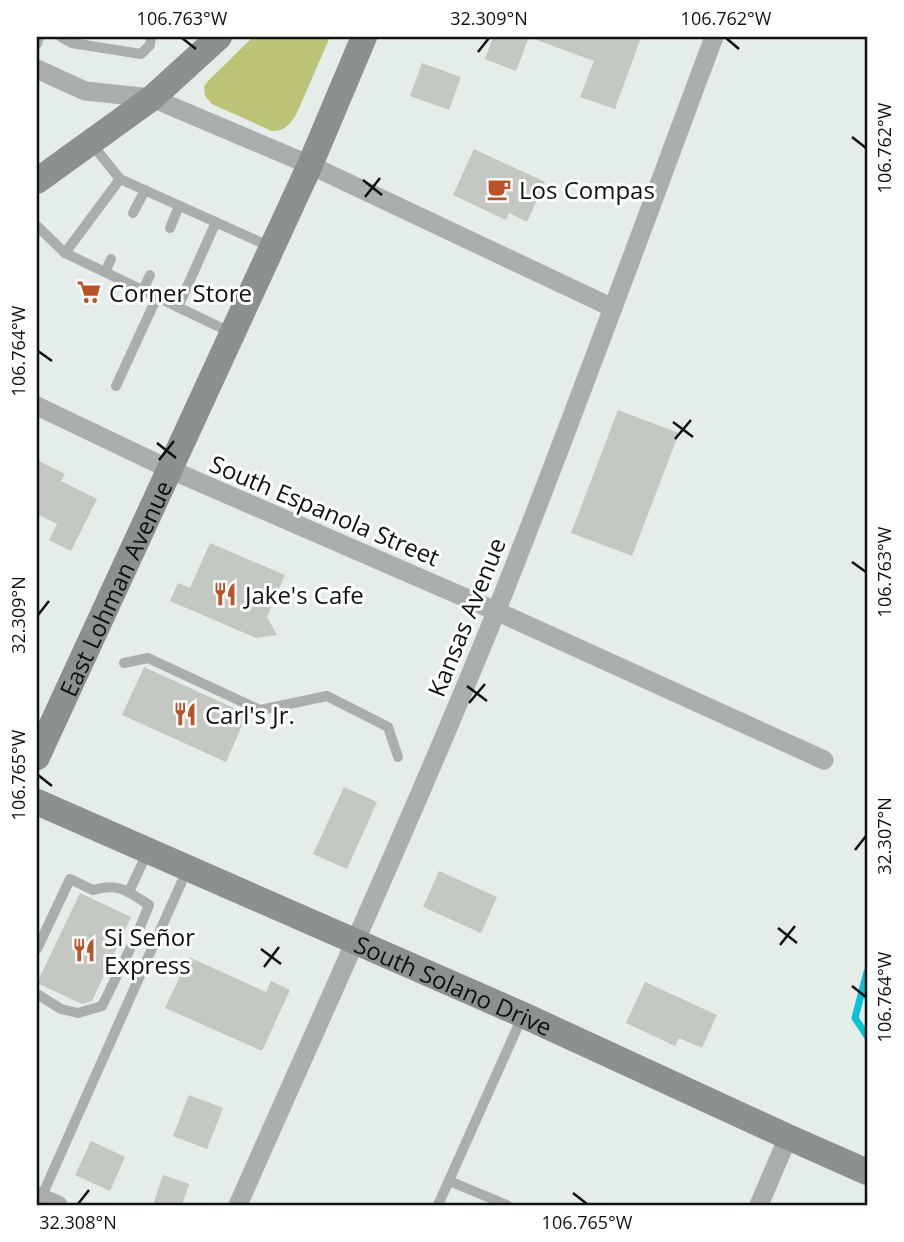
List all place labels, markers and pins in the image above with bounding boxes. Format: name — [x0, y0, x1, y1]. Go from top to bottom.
place label: Los Compas — [519, 173, 655, 206]
cafe icon: Los Compas — [485, 175, 513, 203]
place label: Corner Store — [109, 276, 252, 309]
supermarket icon: Corner Store — [75, 278, 103, 306]
place label: Jake's Cafe — [243, 578, 364, 611]
restaurant icon: Jake's Cafe — [211, 580, 239, 608]
place label: Carl's Jr. — [205, 698, 295, 731]
restaurant icon: Carl's Jr. — [171, 700, 199, 728]
place label: Si Señor Express — [104, 920, 195, 981]
restaurant icon: Si Señor Express — [70, 936, 98, 964]

